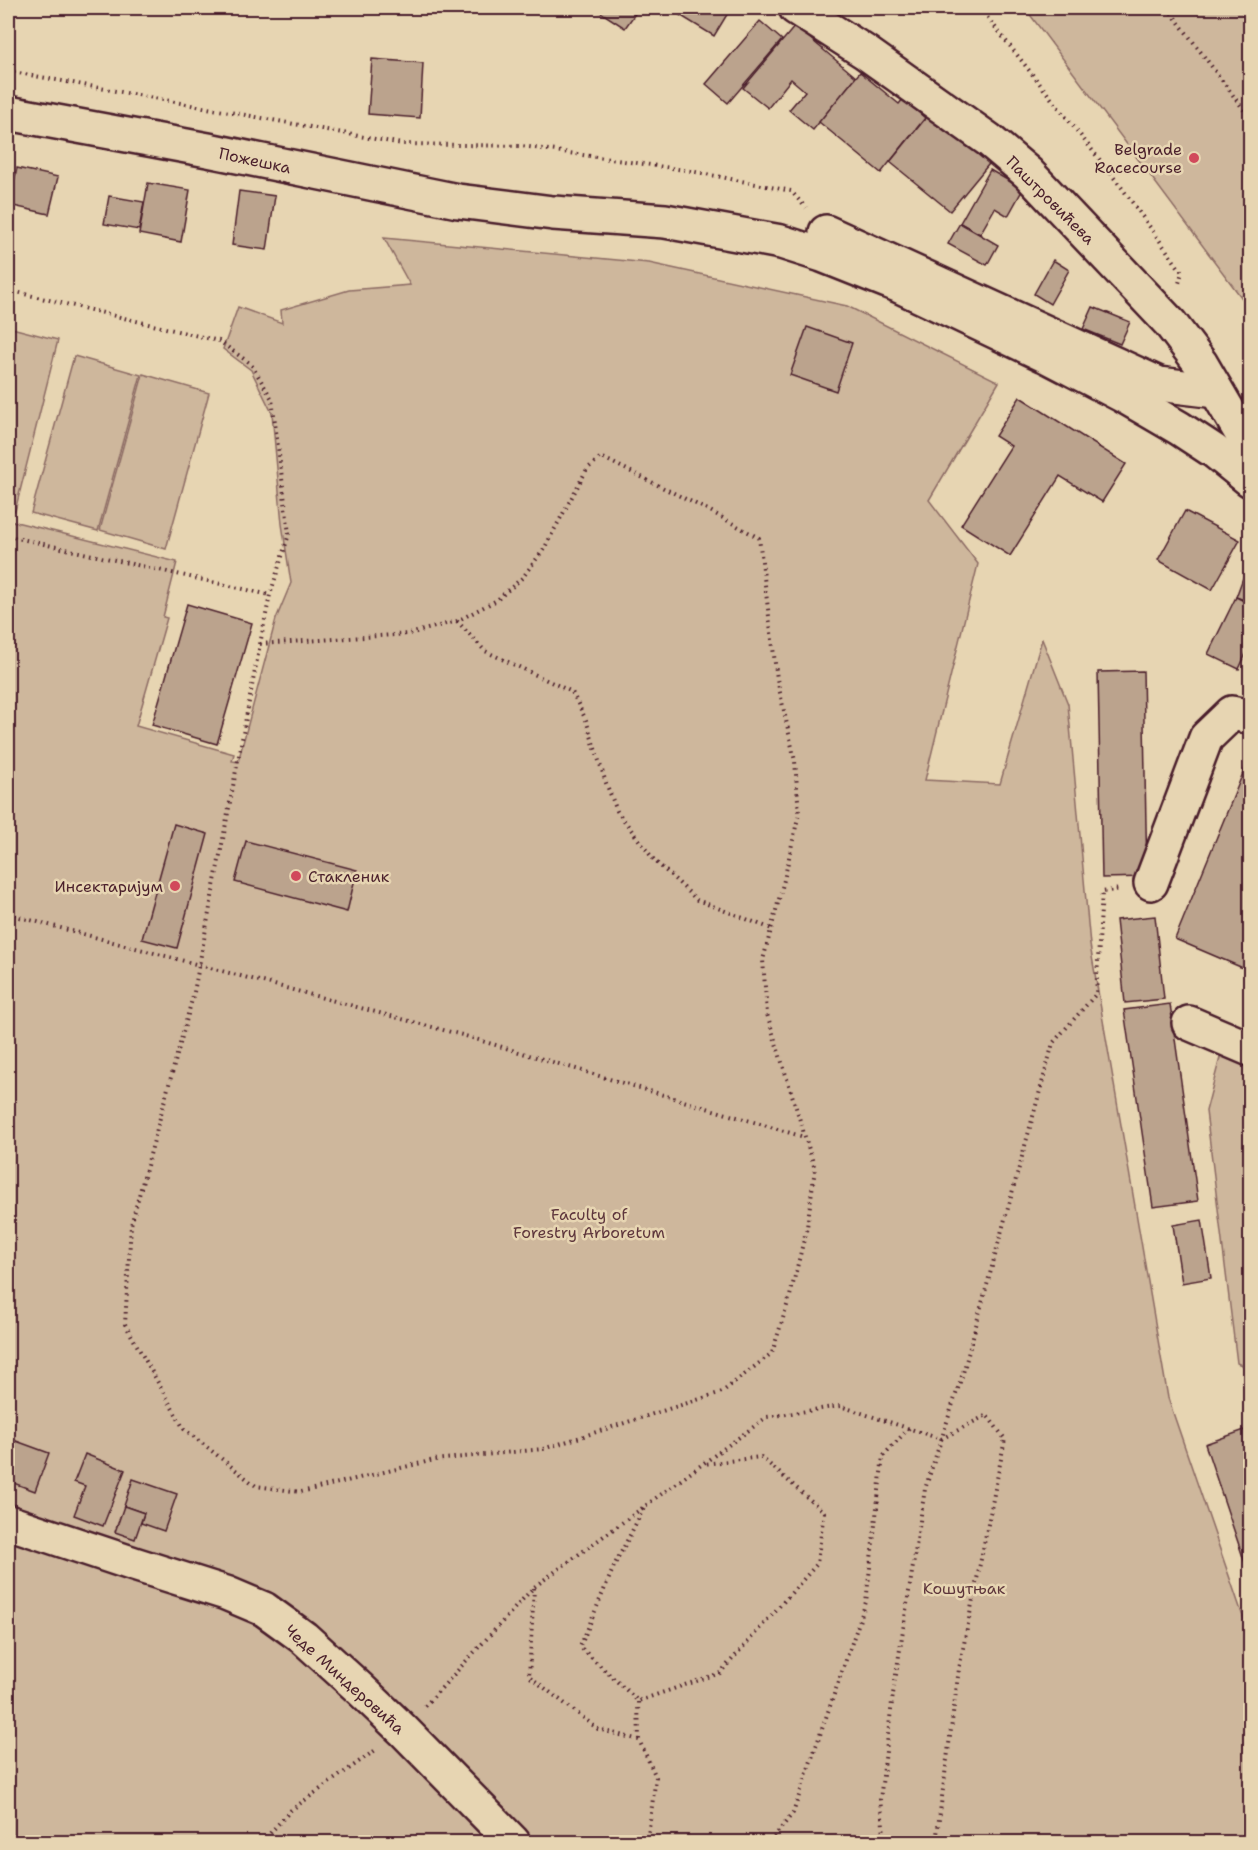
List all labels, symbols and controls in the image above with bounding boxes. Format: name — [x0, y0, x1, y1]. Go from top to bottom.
place label: Belgrade Racecourse — [1095, 139, 1182, 178]
street label: Пожешка — [217, 143, 293, 178]
marker: Belgrade Racecourse — [1187, 151, 1201, 165]
street label: Паштровићева — [1002, 152, 1099, 249]
place label: Стакленик — [308, 866, 390, 887]
marker: Стакленик — [289, 869, 303, 883]
place label: Инсектаријум — [55, 876, 163, 897]
marker: Инсектаријум — [168, 879, 182, 893]
park label: Faculty of Forestry Arboretum — [513, 1204, 665, 1243]
park label: Кошутњак — [923, 1578, 1006, 1599]
street label: Чеде Миндеровића — [280, 1620, 409, 1739]

